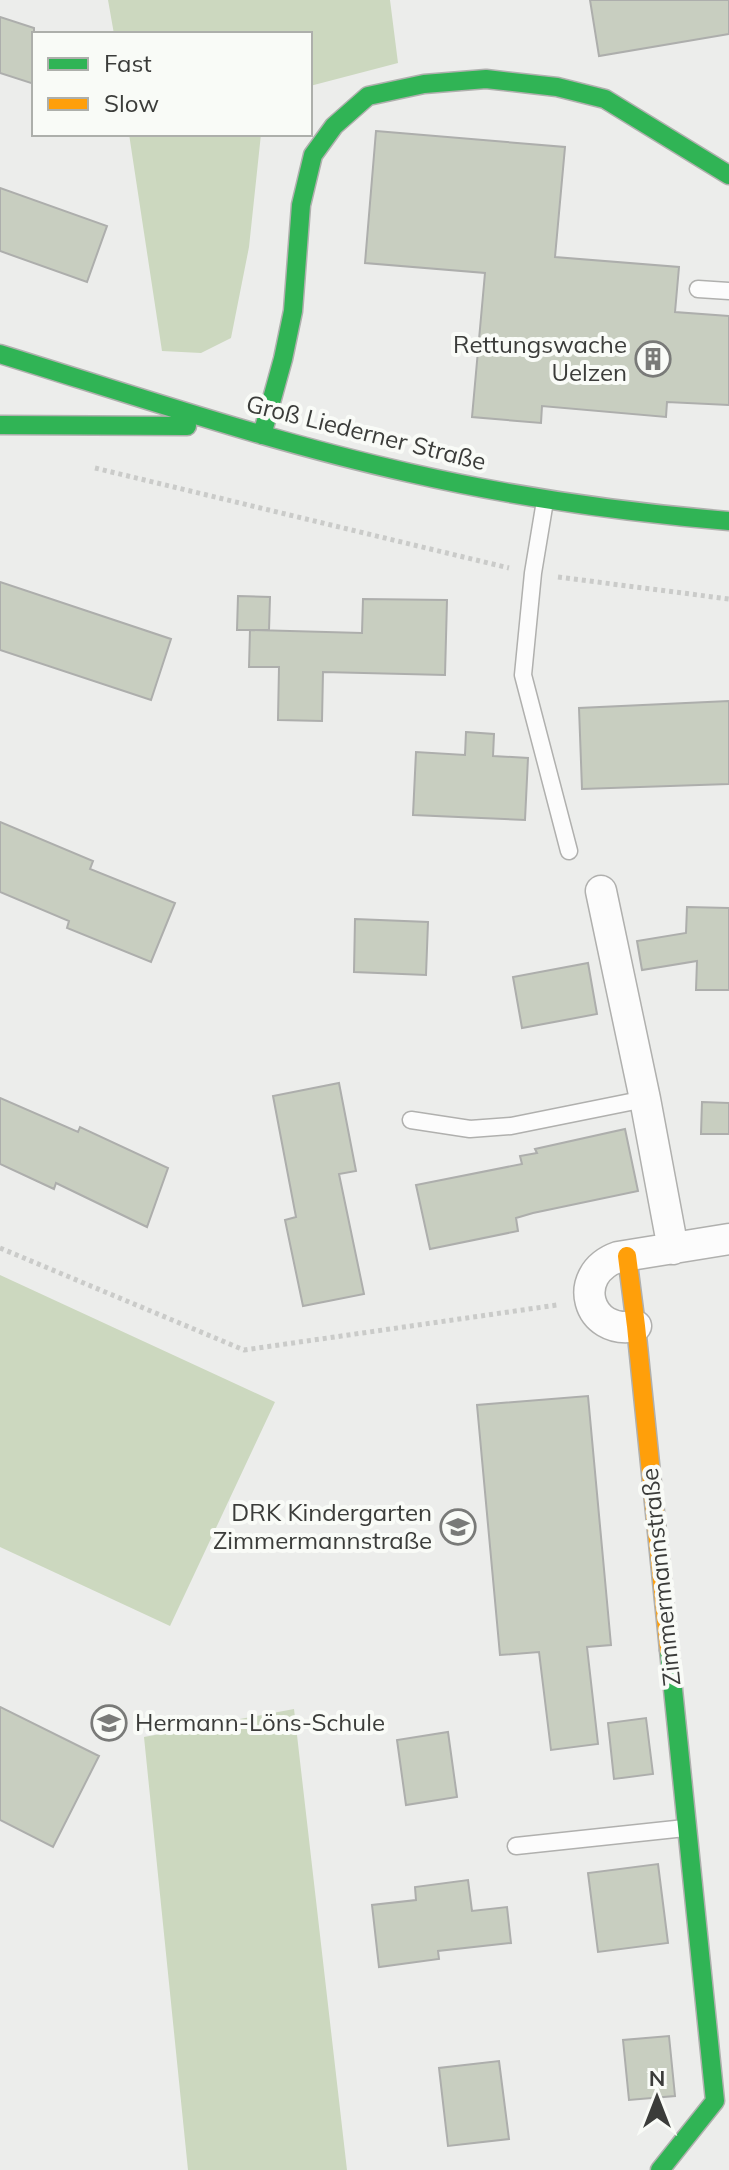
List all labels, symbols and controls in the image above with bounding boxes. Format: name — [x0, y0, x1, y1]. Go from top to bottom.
legend — [32, 32, 312, 136]
text: Fast — [104, 48, 152, 78]
text: Slow — [104, 88, 159, 118]
place label: Rettungswache Uelzen — [453, 329, 627, 387]
building icon: Rettungswache Uelzen — [634, 340, 672, 378]
street label: Groß Liederner Straße — [243, 388, 489, 476]
street label: Zimmermannstraße — [634, 1467, 686, 1688]
place label: DRK Kindergarten Zimmermannstraße — [213, 1497, 432, 1555]
school or university icon: DRK Kindergarten Zimmermannstraße — [439, 1508, 477, 1546]
school or university icon: Hermann-Löns-Schule — [90, 1704, 128, 1742]
place label: Hermann-Löns-Schule — [135, 1707, 385, 1737]
north arrow — [617, 2058, 697, 2138]
text: N — [649, 2064, 665, 2092]

